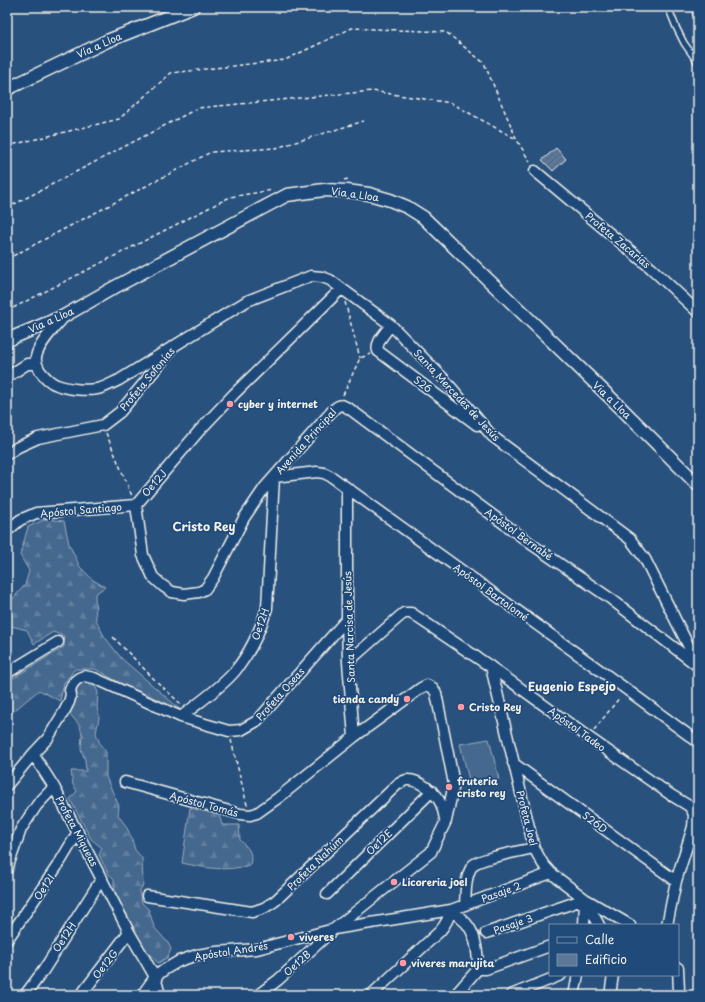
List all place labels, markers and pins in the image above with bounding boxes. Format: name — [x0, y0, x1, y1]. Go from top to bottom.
place label: cyber y internet — [238, 396, 318, 411]
marker: cyber y internet — [225, 399, 235, 409]
place label: tienda candy — [333, 691, 399, 706]
marker: tienda candy — [402, 694, 412, 704]
place label: Cristo Rey — [469, 699, 522, 714]
marker: Cristo Rey — [456, 702, 466, 712]
place label: fruteria cristo rey — [457, 773, 506, 800]
marker: fruteria cristo rey — [444, 782, 454, 792]
place label: Licoreria joel — [402, 874, 468, 889]
marker: Licoreria joel — [389, 877, 399, 887]
place label: viveres — [299, 929, 334, 944]
marker: viveres — [286, 932, 296, 942]
place label: viveres marujita — [411, 955, 495, 970]
marker: viveres marujita — [398, 958, 408, 968]

